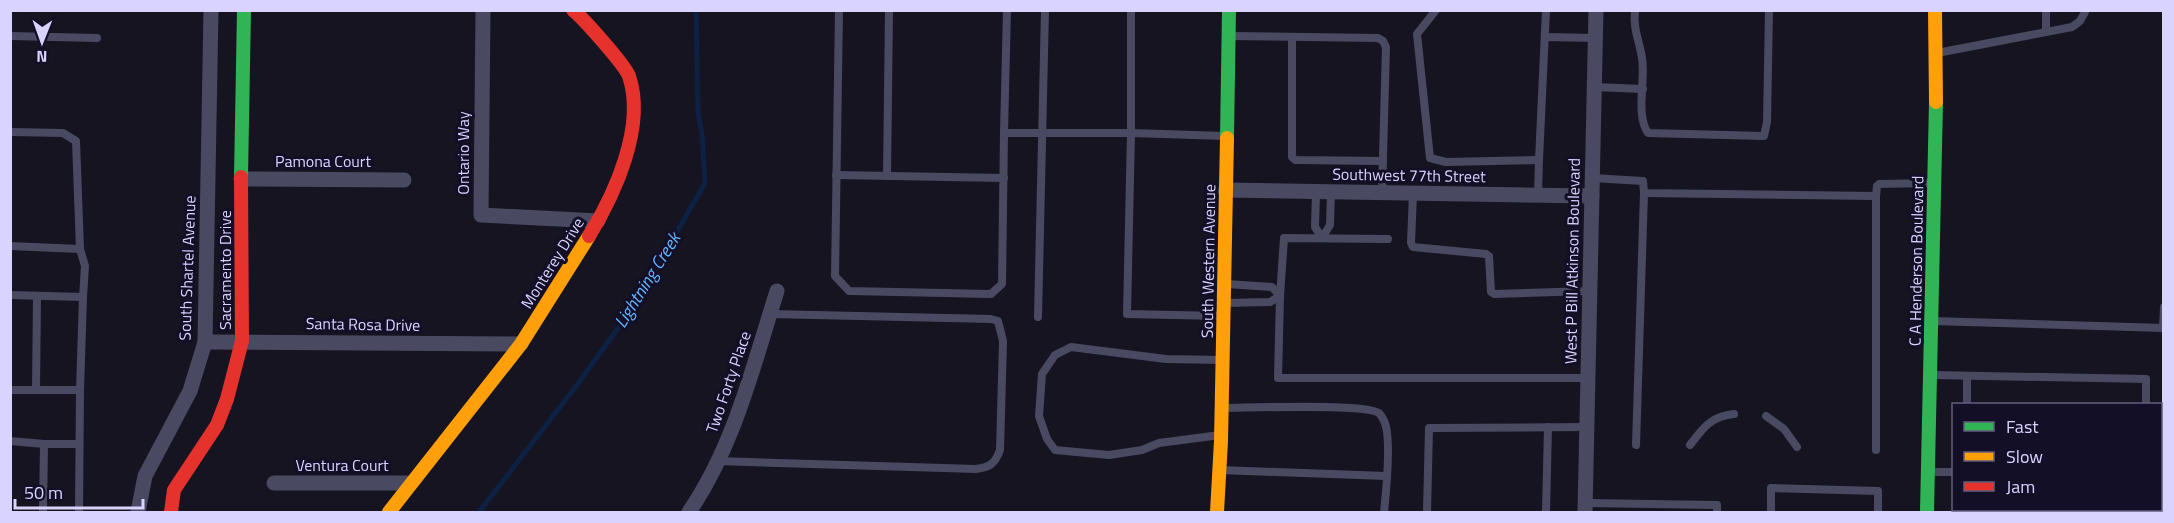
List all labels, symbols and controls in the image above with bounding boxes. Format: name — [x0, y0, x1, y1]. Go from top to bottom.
north arrow — [12, 12, 72, 72]
text: N — [36, 45, 47, 69]
street label: Ontario Way — [451, 111, 475, 195]
street label: Pamona Court — [275, 149, 371, 173]
street label: West P Bill Atkinson Boulevard — [1558, 158, 1586, 364]
street label: Southwest 77th Street — [1332, 162, 1486, 188]
street label: C A Henderson Boulevard — [1903, 176, 1929, 346]
street label: South Western Avenue — [1195, 184, 1221, 338]
street label: South Shartel Avenue — [172, 195, 202, 341]
street label: Sacramento Drive — [213, 210, 237, 330]
street label: Monterey Drive — [514, 213, 590, 313]
water label: Lightning Creek — [607, 225, 688, 333]
street label: Santa Rosa Drive — [306, 311, 420, 337]
street label: Two Forty Place — [699, 328, 757, 436]
legend — [1952, 403, 2162, 511]
text: Fast — [2006, 413, 2039, 440]
text: Slow — [2006, 443, 2043, 470]
street label: Ventura Court — [295, 453, 389, 477]
scale bar — [15, 472, 142, 510]
text: Jam — [2006, 473, 2035, 500]
text: 50 m — [24, 479, 63, 506]

